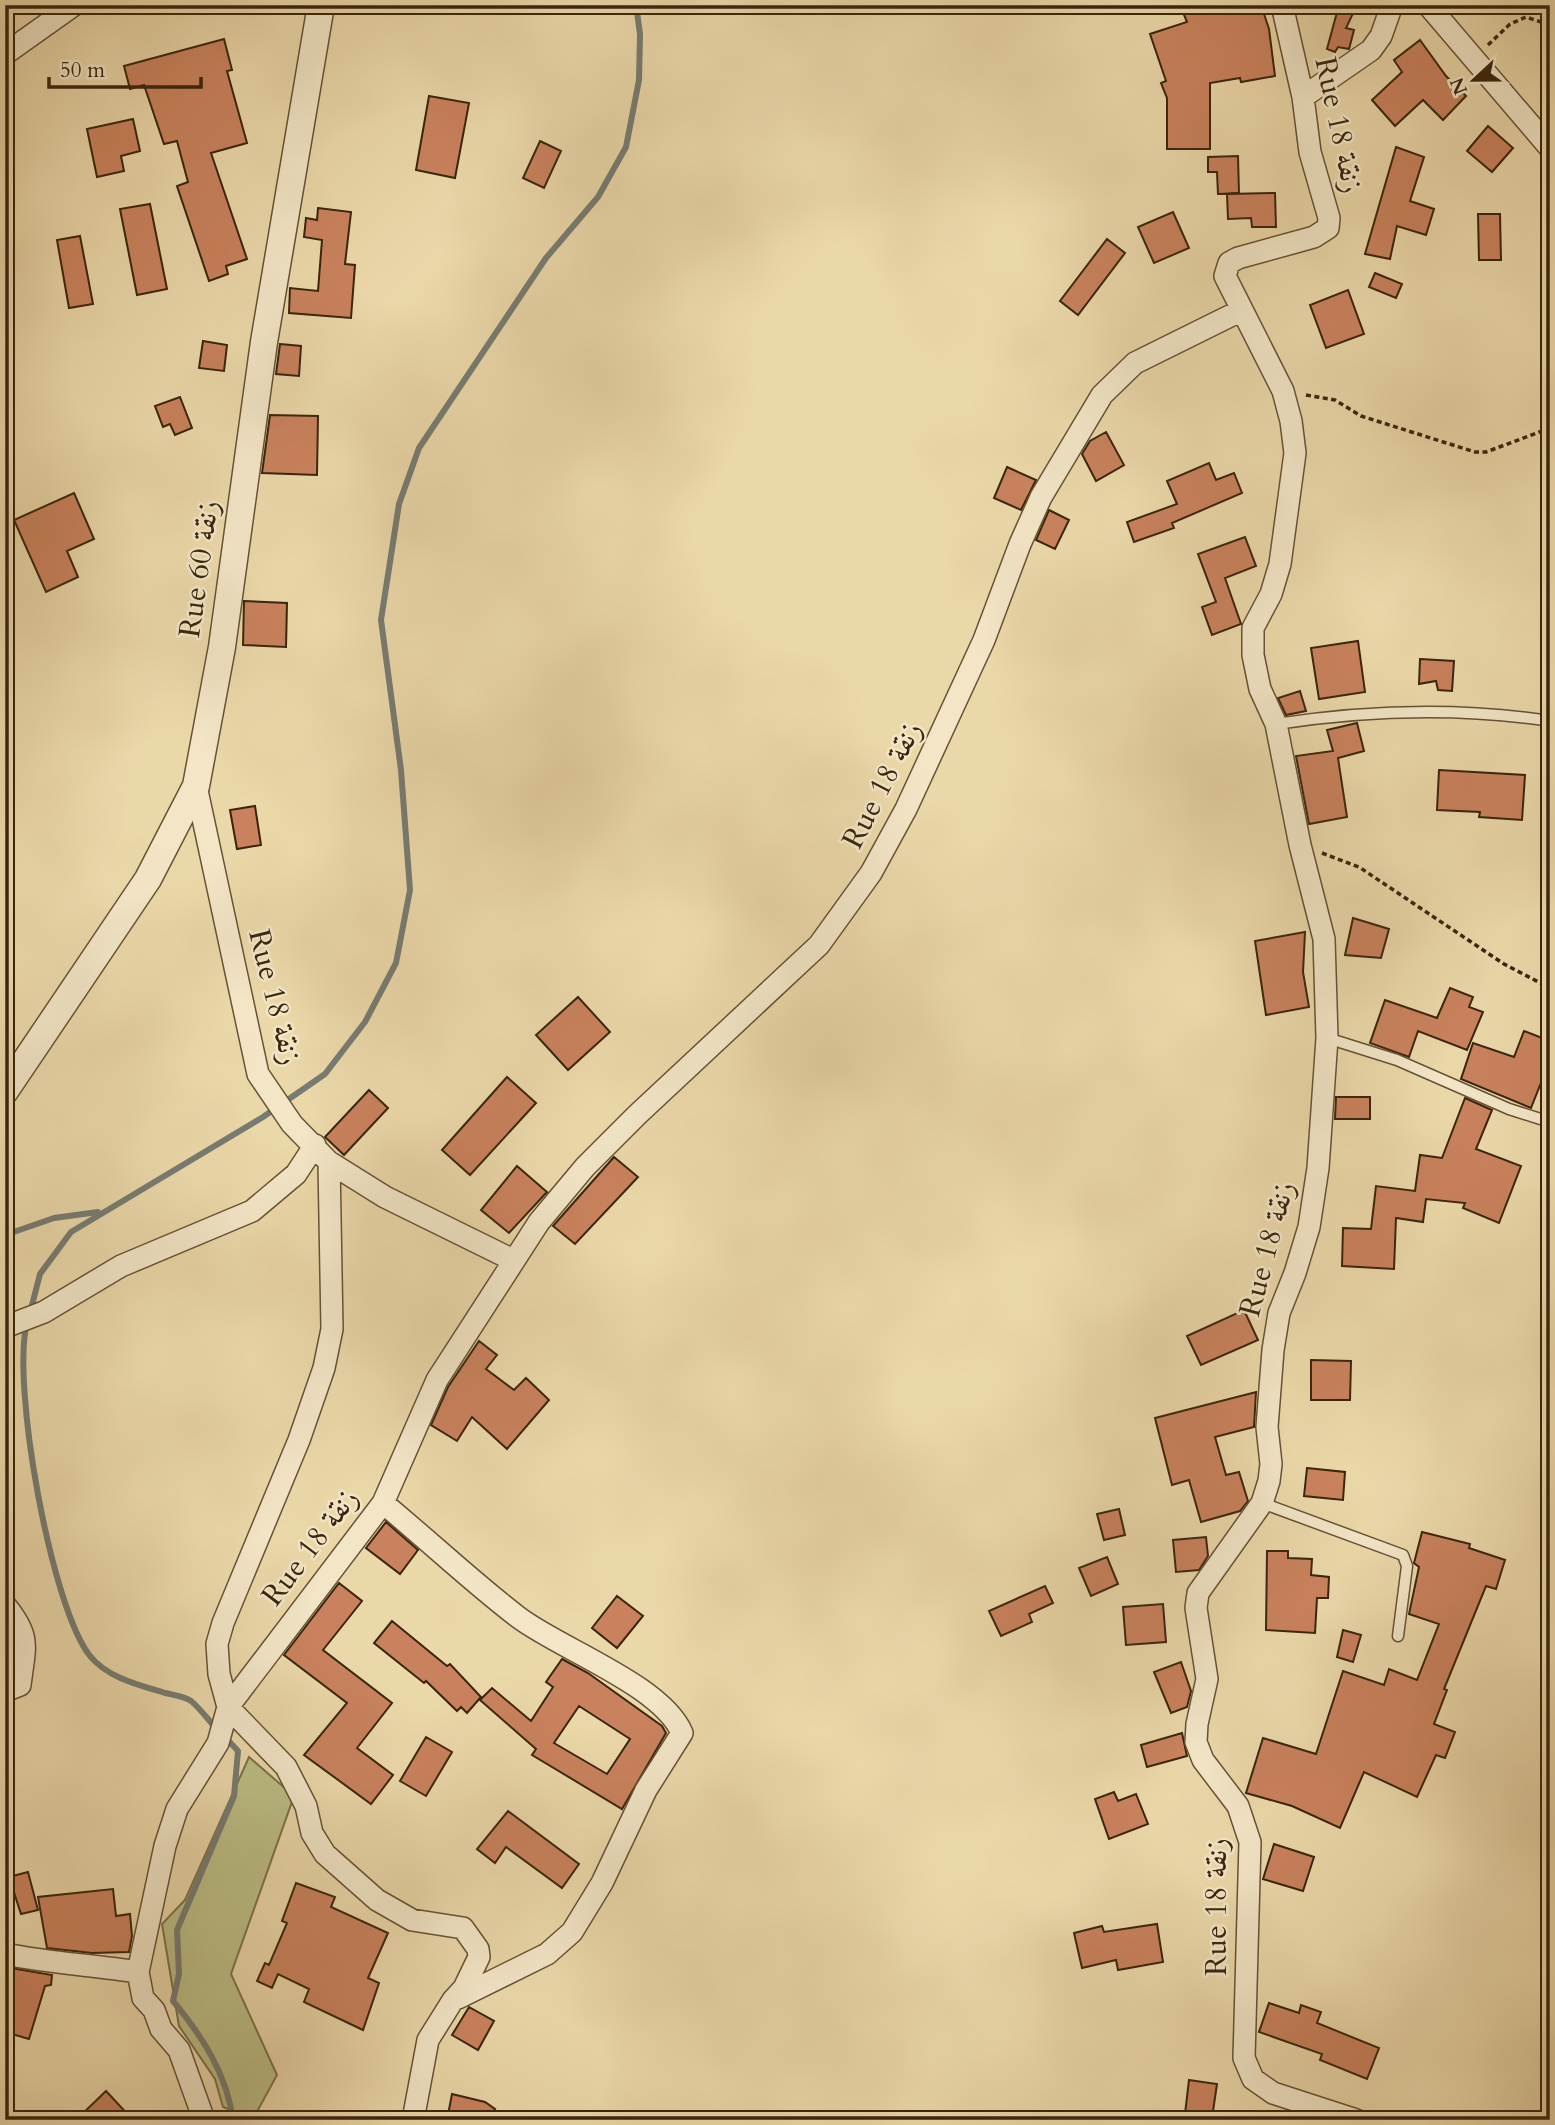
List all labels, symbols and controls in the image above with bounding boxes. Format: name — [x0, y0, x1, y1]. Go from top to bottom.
scale bar — [49, 46, 201, 90]
north arrow — [1440, 46, 1510, 116]
street label: Rue 18 زنقة — [1305, 53, 1373, 197]
text: 50 m — [60, 56, 105, 85]
text: N — [1444, 73, 1474, 99]
street label: Rue 60 زنقة — [169, 498, 229, 640]
street label: Rue 18 زنقة — [832, 714, 932, 856]
street label: Rue 18 زنقة — [238, 925, 312, 1069]
street label: Rue 18 زنقة — [1229, 1177, 1305, 1321]
street label: Rue 18 زنقة — [252, 1480, 368, 1614]
street label: Rue 18 زنقة — [1196, 1838, 1237, 1976]

